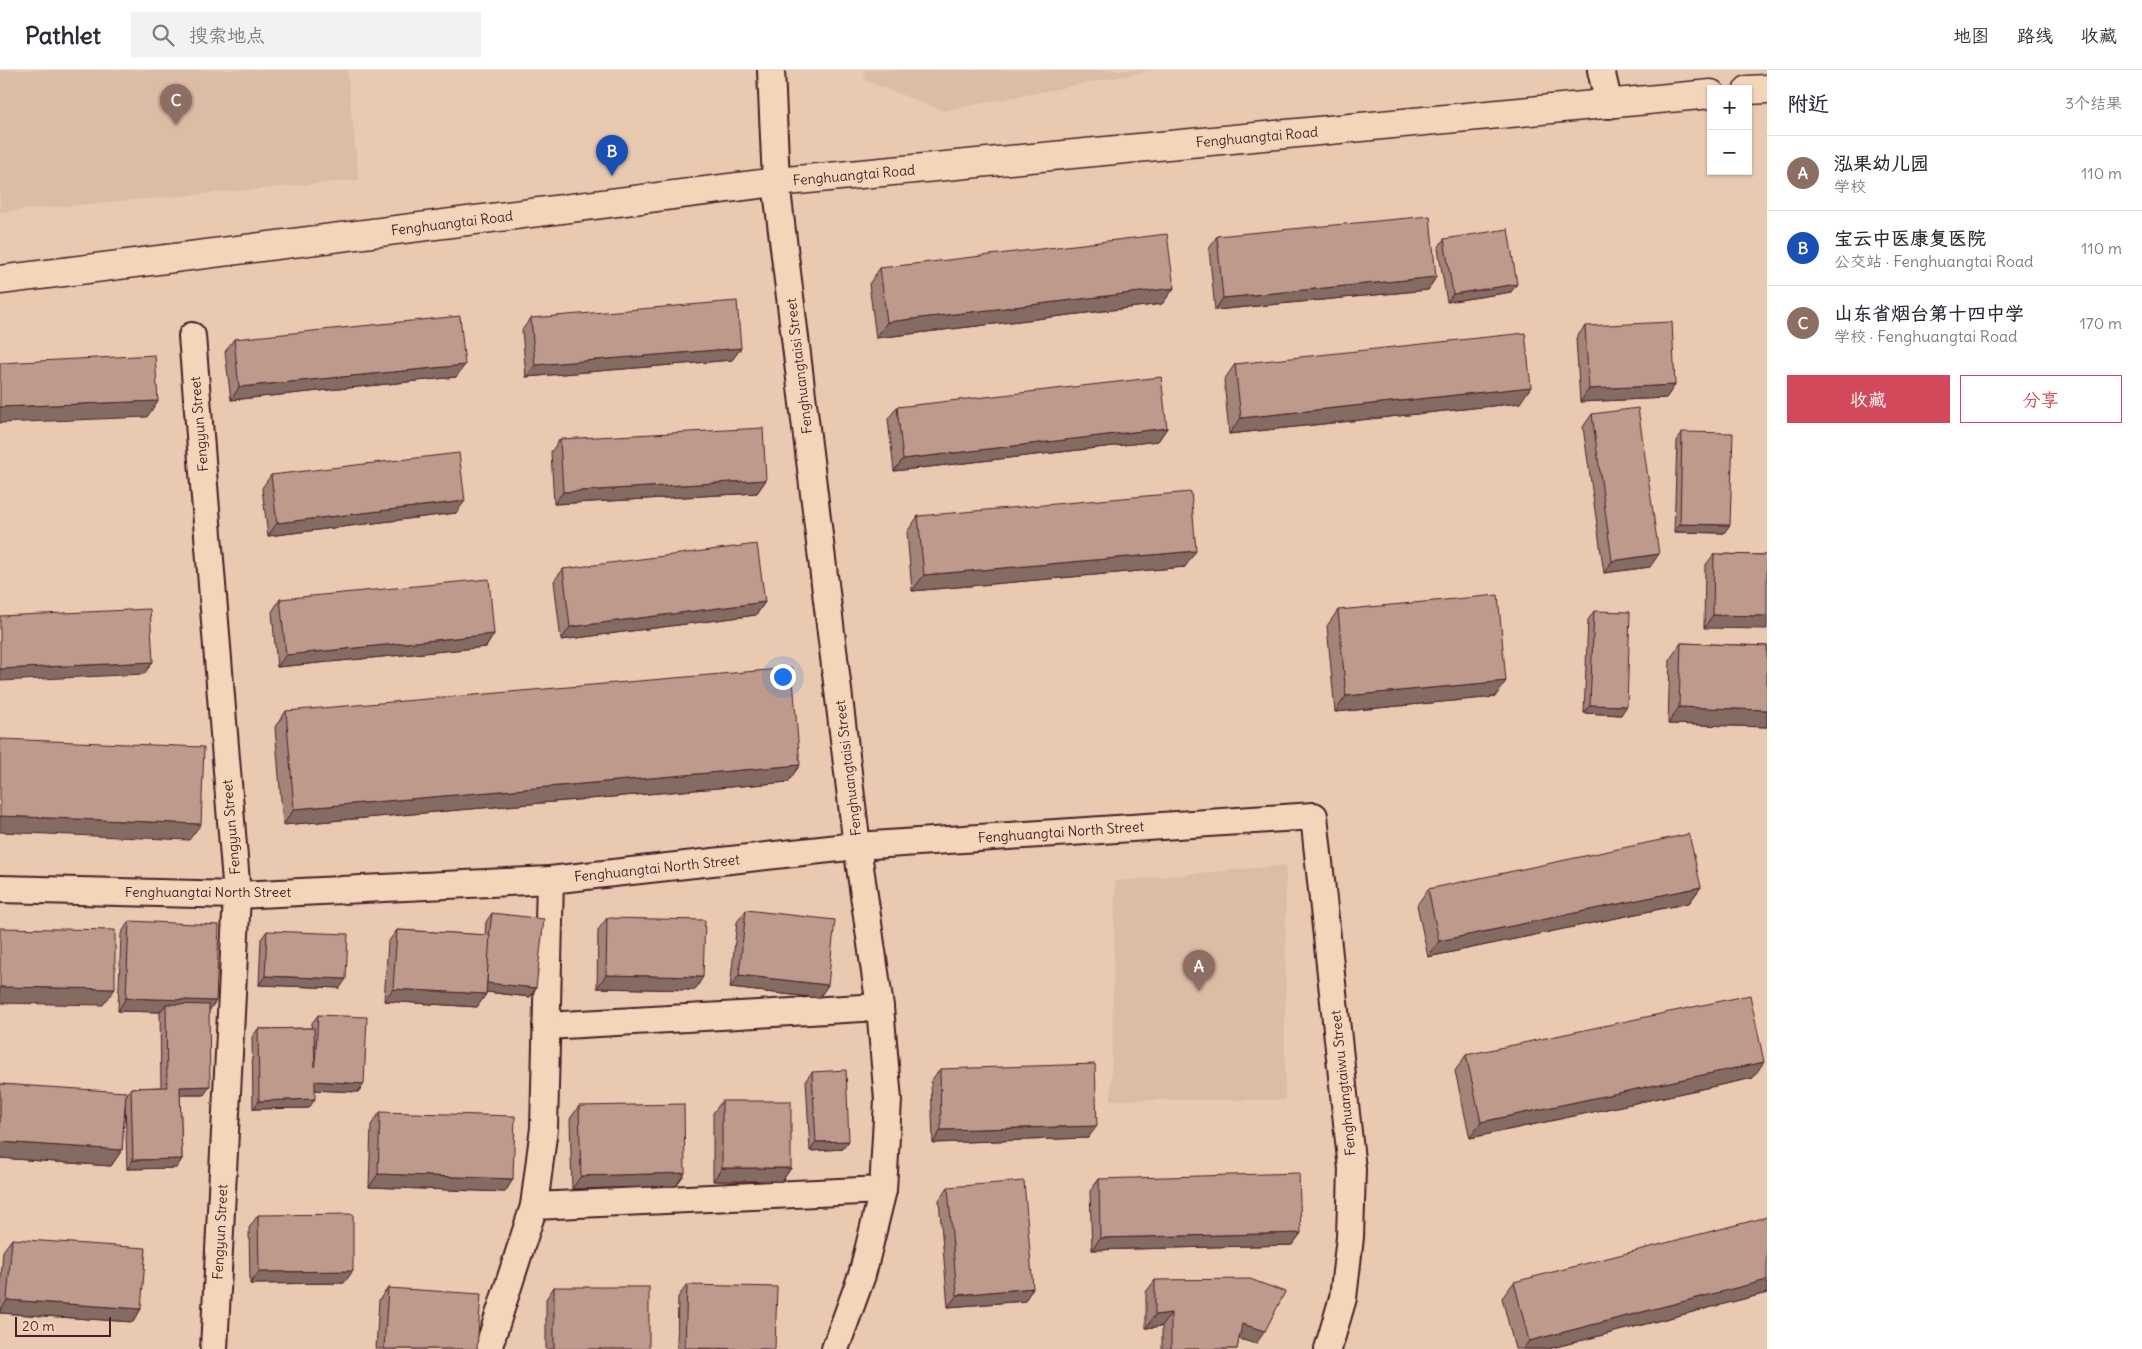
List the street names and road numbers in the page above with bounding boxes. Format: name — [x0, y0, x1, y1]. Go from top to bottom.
street label: Fenghuangtai Road — [1195, 123, 1319, 151]
street label: Fenghuangtai Road — [792, 161, 916, 189]
street label: Fenghuangtai Road — [390, 207, 514, 239]
street label: Fenghuangtaisi Street — [782, 297, 816, 435]
street label: Fengyun Street — [186, 375, 212, 472]
street label: Fenghuangtaisi Street — [831, 699, 865, 837]
street label: Fengyun Street — [218, 778, 244, 875]
street label: Fenghuangtai North Street — [977, 817, 1145, 847]
street label: Fenghuangtai North Street — [573, 850, 741, 886]
street label: Fenghuangtai North Street — [125, 883, 292, 901]
street label: Fenghuangtaiwu Street — [1326, 1009, 1360, 1157]
street label: Fengyun Street — [209, 1184, 232, 1280]

